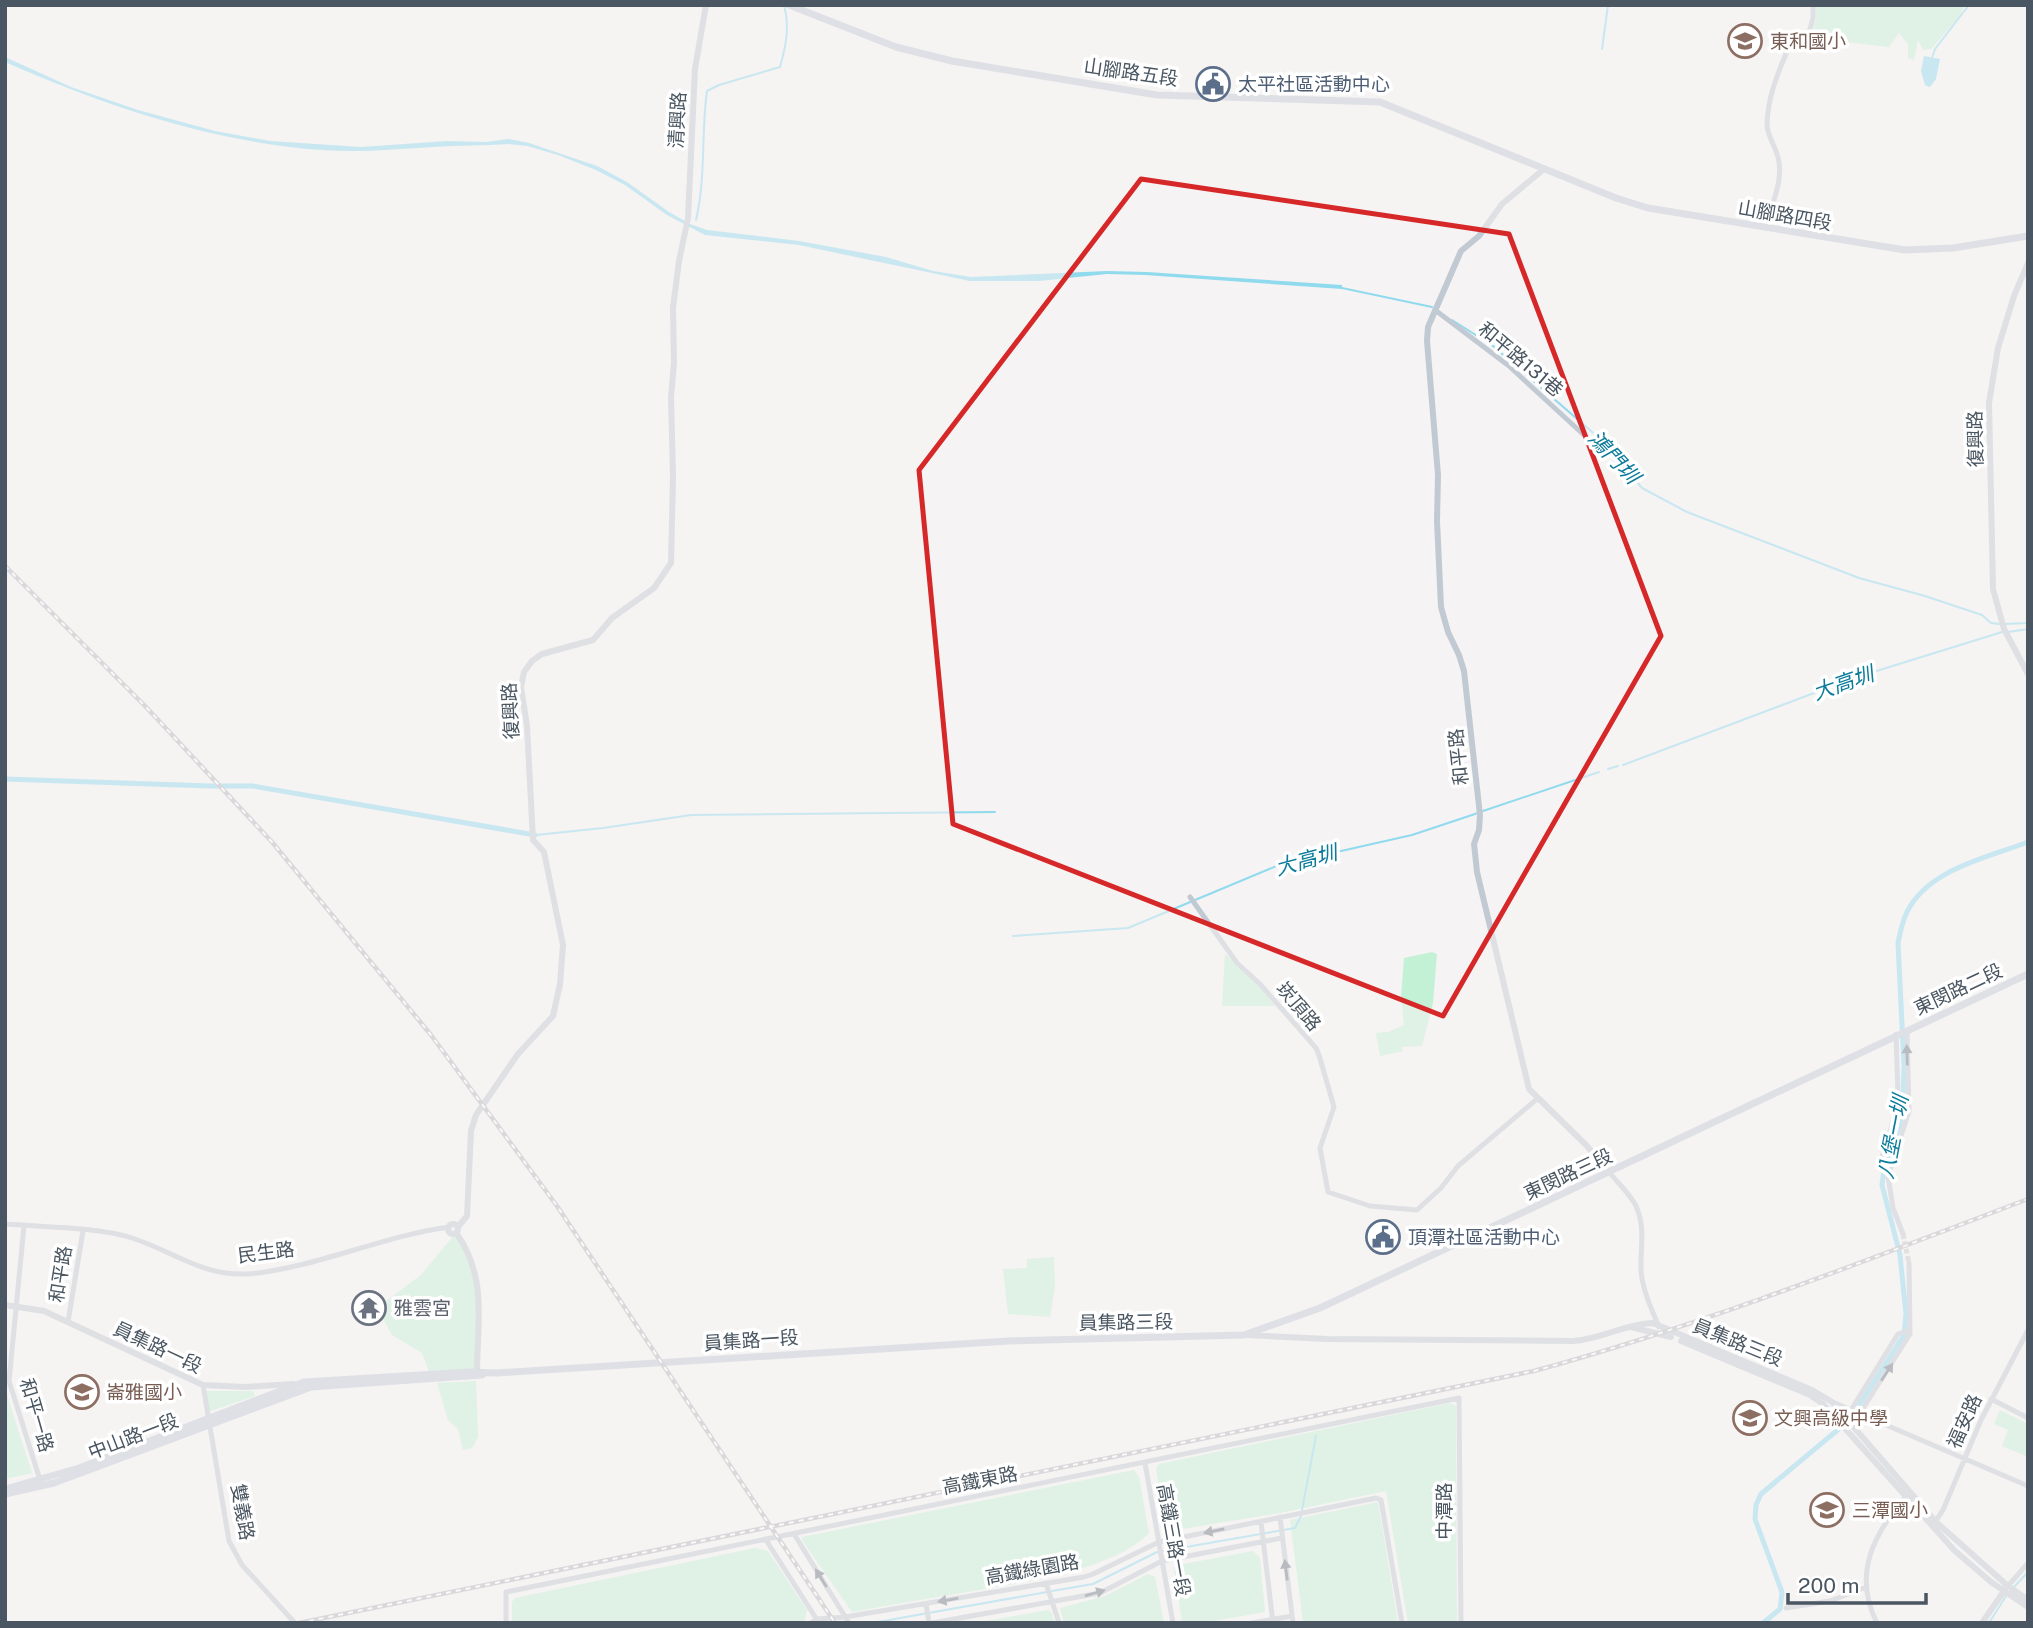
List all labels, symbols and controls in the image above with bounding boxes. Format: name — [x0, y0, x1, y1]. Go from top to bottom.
school or university icon: 東和國小 — [1726, 22, 1764, 60]
place label: 東和國小 — [1770, 30, 1846, 52]
street label: 山腳路五段 — [1082, 54, 1180, 90]
public building icon: 太平社區活動中心 — [1194, 65, 1232, 103]
place label: 太平社區活動中心 — [1238, 73, 1390, 95]
street label: 清興路 — [665, 91, 689, 149]
street label: 山腳路四段 — [1736, 196, 1834, 234]
street label: 和平路131巷 — [1474, 317, 1568, 401]
street label: 復興路 — [1964, 410, 1986, 468]
water label: 鴻門圳 — [1583, 425, 1647, 491]
water label: 大高圳 — [1809, 660, 1880, 705]
street label: 復興路 — [498, 682, 522, 740]
street label: 和平路 — [1444, 727, 1472, 787]
water label: 大高圳 — [1272, 839, 1343, 880]
street label: 東閔路二段 — [1910, 959, 2006, 1019]
street label: 崁頂路 — [1272, 977, 1326, 1035]
one-way arrow — [1902, 1043, 1913, 1065]
water label: 八堡一圳 — [1873, 1090, 1914, 1181]
street label: 東閔路三段 — [1520, 1144, 1616, 1204]
public building icon: 頂潭社區活動中心 — [1364, 1218, 1402, 1256]
place label: 頂潭社區活動中心 — [1408, 1226, 1560, 1248]
street label: 民生路 — [236, 1238, 296, 1266]
street label: 和平路 — [45, 1244, 75, 1304]
temple icon: 雅雲宮 — [350, 1289, 388, 1327]
place label: 雅雲宮 — [394, 1297, 451, 1319]
street label: 員集路三段 — [1078, 1310, 1174, 1334]
street label: 員集路三段 — [1690, 1314, 1786, 1370]
street label: 員集路一段 — [110, 1317, 206, 1377]
street label: 員集路一段 — [703, 1326, 799, 1354]
one-way arrow — [1880, 1363, 1893, 1382]
school or university icon: 崙雅國小 — [63, 1373, 101, 1411]
street label: 和平一路 — [16, 1375, 58, 1455]
place label: 崙雅國小 — [106, 1381, 182, 1403]
street label: 福安路 — [1942, 1390, 1986, 1452]
school or university icon: 文興高級中學 — [1731, 1399, 1769, 1437]
place label: 文興高級中學 — [1774, 1407, 1888, 1429]
street label: 中山路一段 — [85, 1409, 181, 1463]
street label: 高鐵東路 — [941, 1462, 1019, 1498]
street label: 雙義路 — [227, 1482, 259, 1542]
street label: 高鐵三路一段 — [1153, 1482, 1195, 1598]
street label: 中潭路 — [1433, 1482, 1455, 1540]
school or university icon: 三潭國小 — [1808, 1491, 1846, 1529]
place label: 三潭國小 — [1852, 1499, 1928, 1521]
one-way arrow — [1203, 1525, 1225, 1536]
street label: 高鐵綠園路 — [983, 1550, 1081, 1588]
one-way arrow — [1281, 1559, 1292, 1581]
scale bar — [1788, 1562, 1926, 1606]
one-way arrow — [815, 1569, 828, 1588]
text: 200 m — [1798, 1573, 1859, 1598]
one-way arrow — [1084, 1587, 1106, 1598]
one-way arrow — [937, 1595, 959, 1606]

